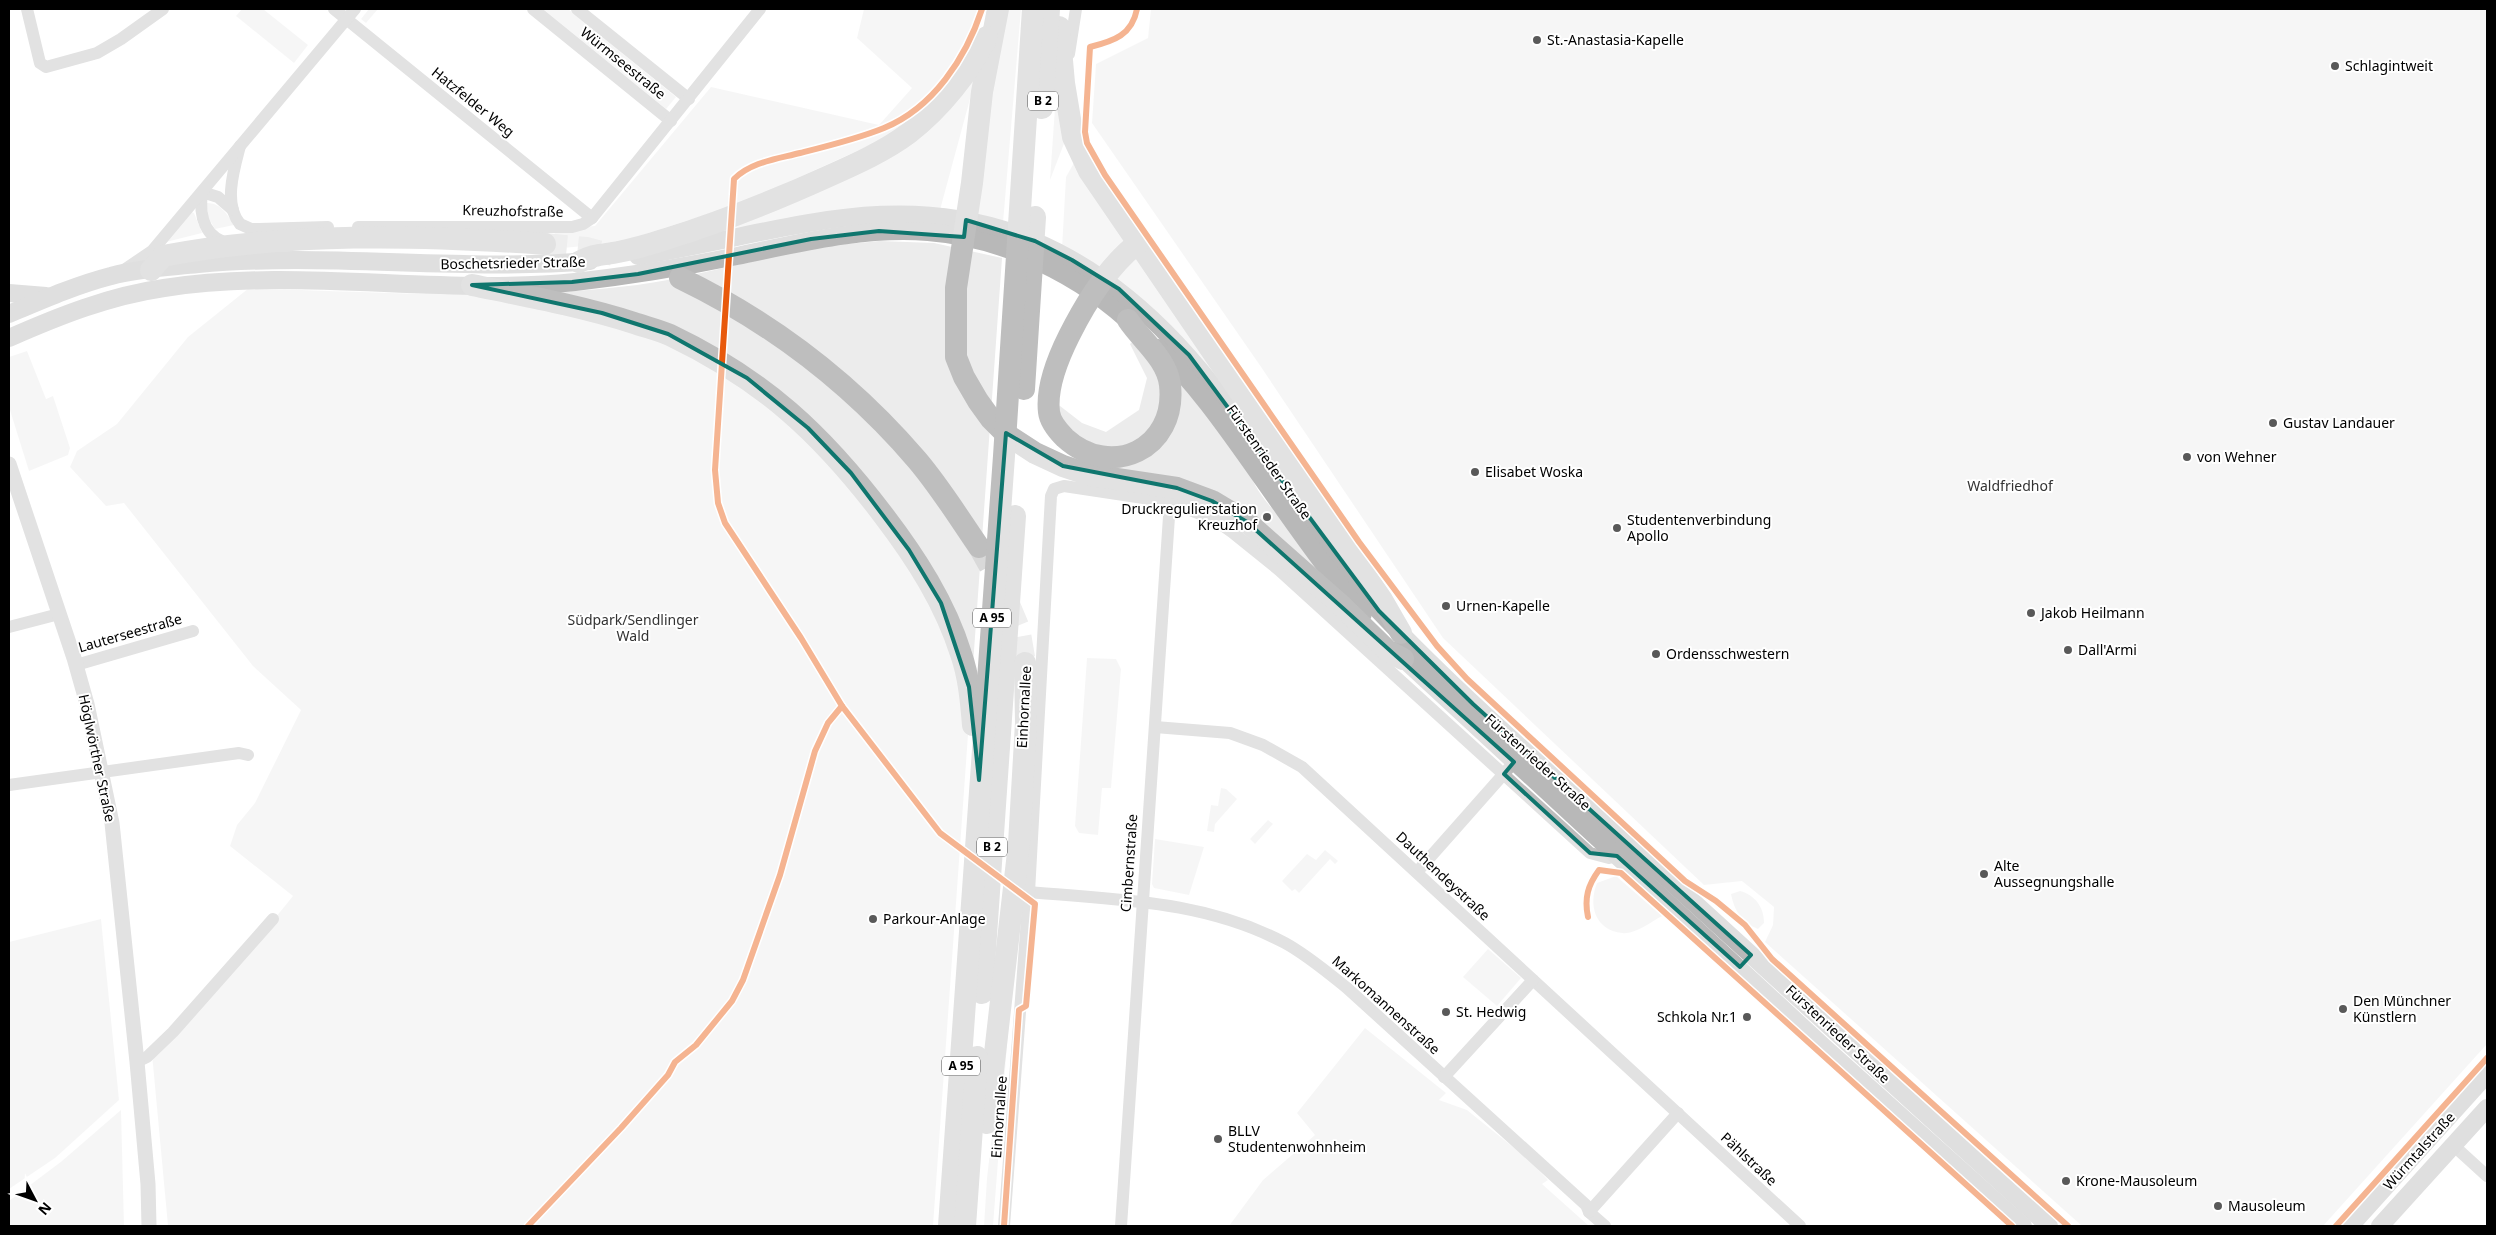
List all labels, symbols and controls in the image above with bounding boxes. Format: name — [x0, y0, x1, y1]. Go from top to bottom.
street label: Würmseestraße — [577, 22, 670, 103]
place label: St.-Anastasia-Kapelle — [1547, 30, 1684, 49]
marker: St.-Anastasia-Kapelle — [1531, 34, 1543, 46]
place label: Schlagintweit — [2345, 56, 2433, 75]
marker: Schlagintweit — [2329, 60, 2341, 72]
street label: Hatzfelder Weg — [428, 62, 519, 141]
road number: B 2 — [1028, 92, 1058, 110]
street label: Kreuzhofstraße — [462, 200, 564, 221]
street label: Boschetsrieder Straße — [440, 252, 586, 273]
street label: Fürstenrieder Straße — [1223, 401, 1316, 523]
place label: Gustav Landauer — [2283, 413, 2395, 432]
marker: Gustav Landauer — [2267, 417, 2279, 429]
place label: von Wehner — [2197, 447, 2277, 466]
marker: von Wehner — [2181, 451, 2193, 463]
place label: Elisabet Woska — [1485, 462, 1583, 481]
marker: Elisabet Woska — [1469, 466, 1481, 478]
park label: Waldfriedhof — [1967, 476, 2054, 495]
place label: Druckregulierstation Kreuzhof — [1121, 499, 1258, 534]
place label: Studentenverbindung Apollo — [1627, 510, 1771, 545]
marker: Druckregulierstation Kreuzhof — [1261, 511, 1273, 523]
marker: Studentenverbindung Apollo — [1611, 522, 1623, 534]
place label: Urnen-Kapelle — [1456, 596, 1550, 615]
marker: Urnen-Kapelle — [1440, 600, 1452, 612]
place label: Jakob Heilmann — [2039, 603, 2145, 622]
marker: Jakob Heilmann — [2025, 607, 2037, 619]
road number: A 95 — [973, 608, 1011, 628]
street label: Lauterseestraße — [76, 609, 184, 656]
park label: Südpark/Sendlinger Wald — [568, 610, 699, 645]
place label: Dall'Armi — [2078, 640, 2137, 659]
place label: Ordensschwestern — [1666, 644, 1789, 663]
marker: Dall'Armi — [2062, 644, 2074, 656]
marker: Ordensschwestern — [1650, 648, 1662, 660]
street label: Einhornallee — [1012, 665, 1035, 749]
street label: Höglwörther Straße — [75, 692, 120, 824]
street label: Fürstenrieder Straße — [1481, 709, 1595, 814]
street label: Cimbernstraße — [1116, 813, 1141, 913]
street label: Dauthendeystraße — [1392, 827, 1495, 924]
road number: B 2 — [977, 838, 1007, 856]
place label: Alte Aussegnungshalle — [1994, 856, 2115, 891]
marker: Alte Aussegnungshalle — [1978, 868, 1990, 880]
place label: Parkour-Anlage — [883, 909, 986, 928]
marker: Parkour-Anlage — [867, 913, 879, 925]
street label: Markomannenstraße — [1328, 951, 1444, 1058]
street label: Fürstenrieder Straße — [1782, 980, 1895, 1087]
place label: Den Münchner Künstlern — [2353, 991, 2451, 1026]
place label: St. Hedwig — [1456, 1002, 1526, 1021]
marker: Den Münchner Künstlern — [2337, 1003, 2349, 1015]
marker: St. Hedwig — [1440, 1006, 1452, 1018]
place label: Schkola Nr.1 — [1657, 1007, 1737, 1026]
marker: Schkola Nr.1 — [1741, 1011, 1753, 1023]
road number: A 95 — [942, 1056, 980, 1076]
street label: Einhornallee — [986, 1075, 1011, 1159]
street label: Würmtalstraße — [2379, 1108, 2459, 1194]
place label: BLLV Studentenwohnheim — [1228, 1121, 1366, 1156]
street label: Pählstraße — [1717, 1128, 1782, 1190]
marker: BLLV Studentenwohnheim — [1212, 1133, 1224, 1145]
place label: Krone-Mausoleum — [2076, 1171, 2197, 1190]
north arrow — [10, 1175, 60, 1225]
marker: Krone-Mausoleum — [2060, 1175, 2072, 1187]
place label: Mausoleum — [2228, 1196, 2306, 1215]
text: N — [34, 1198, 56, 1219]
marker: Mausoleum — [2212, 1200, 2224, 1212]

